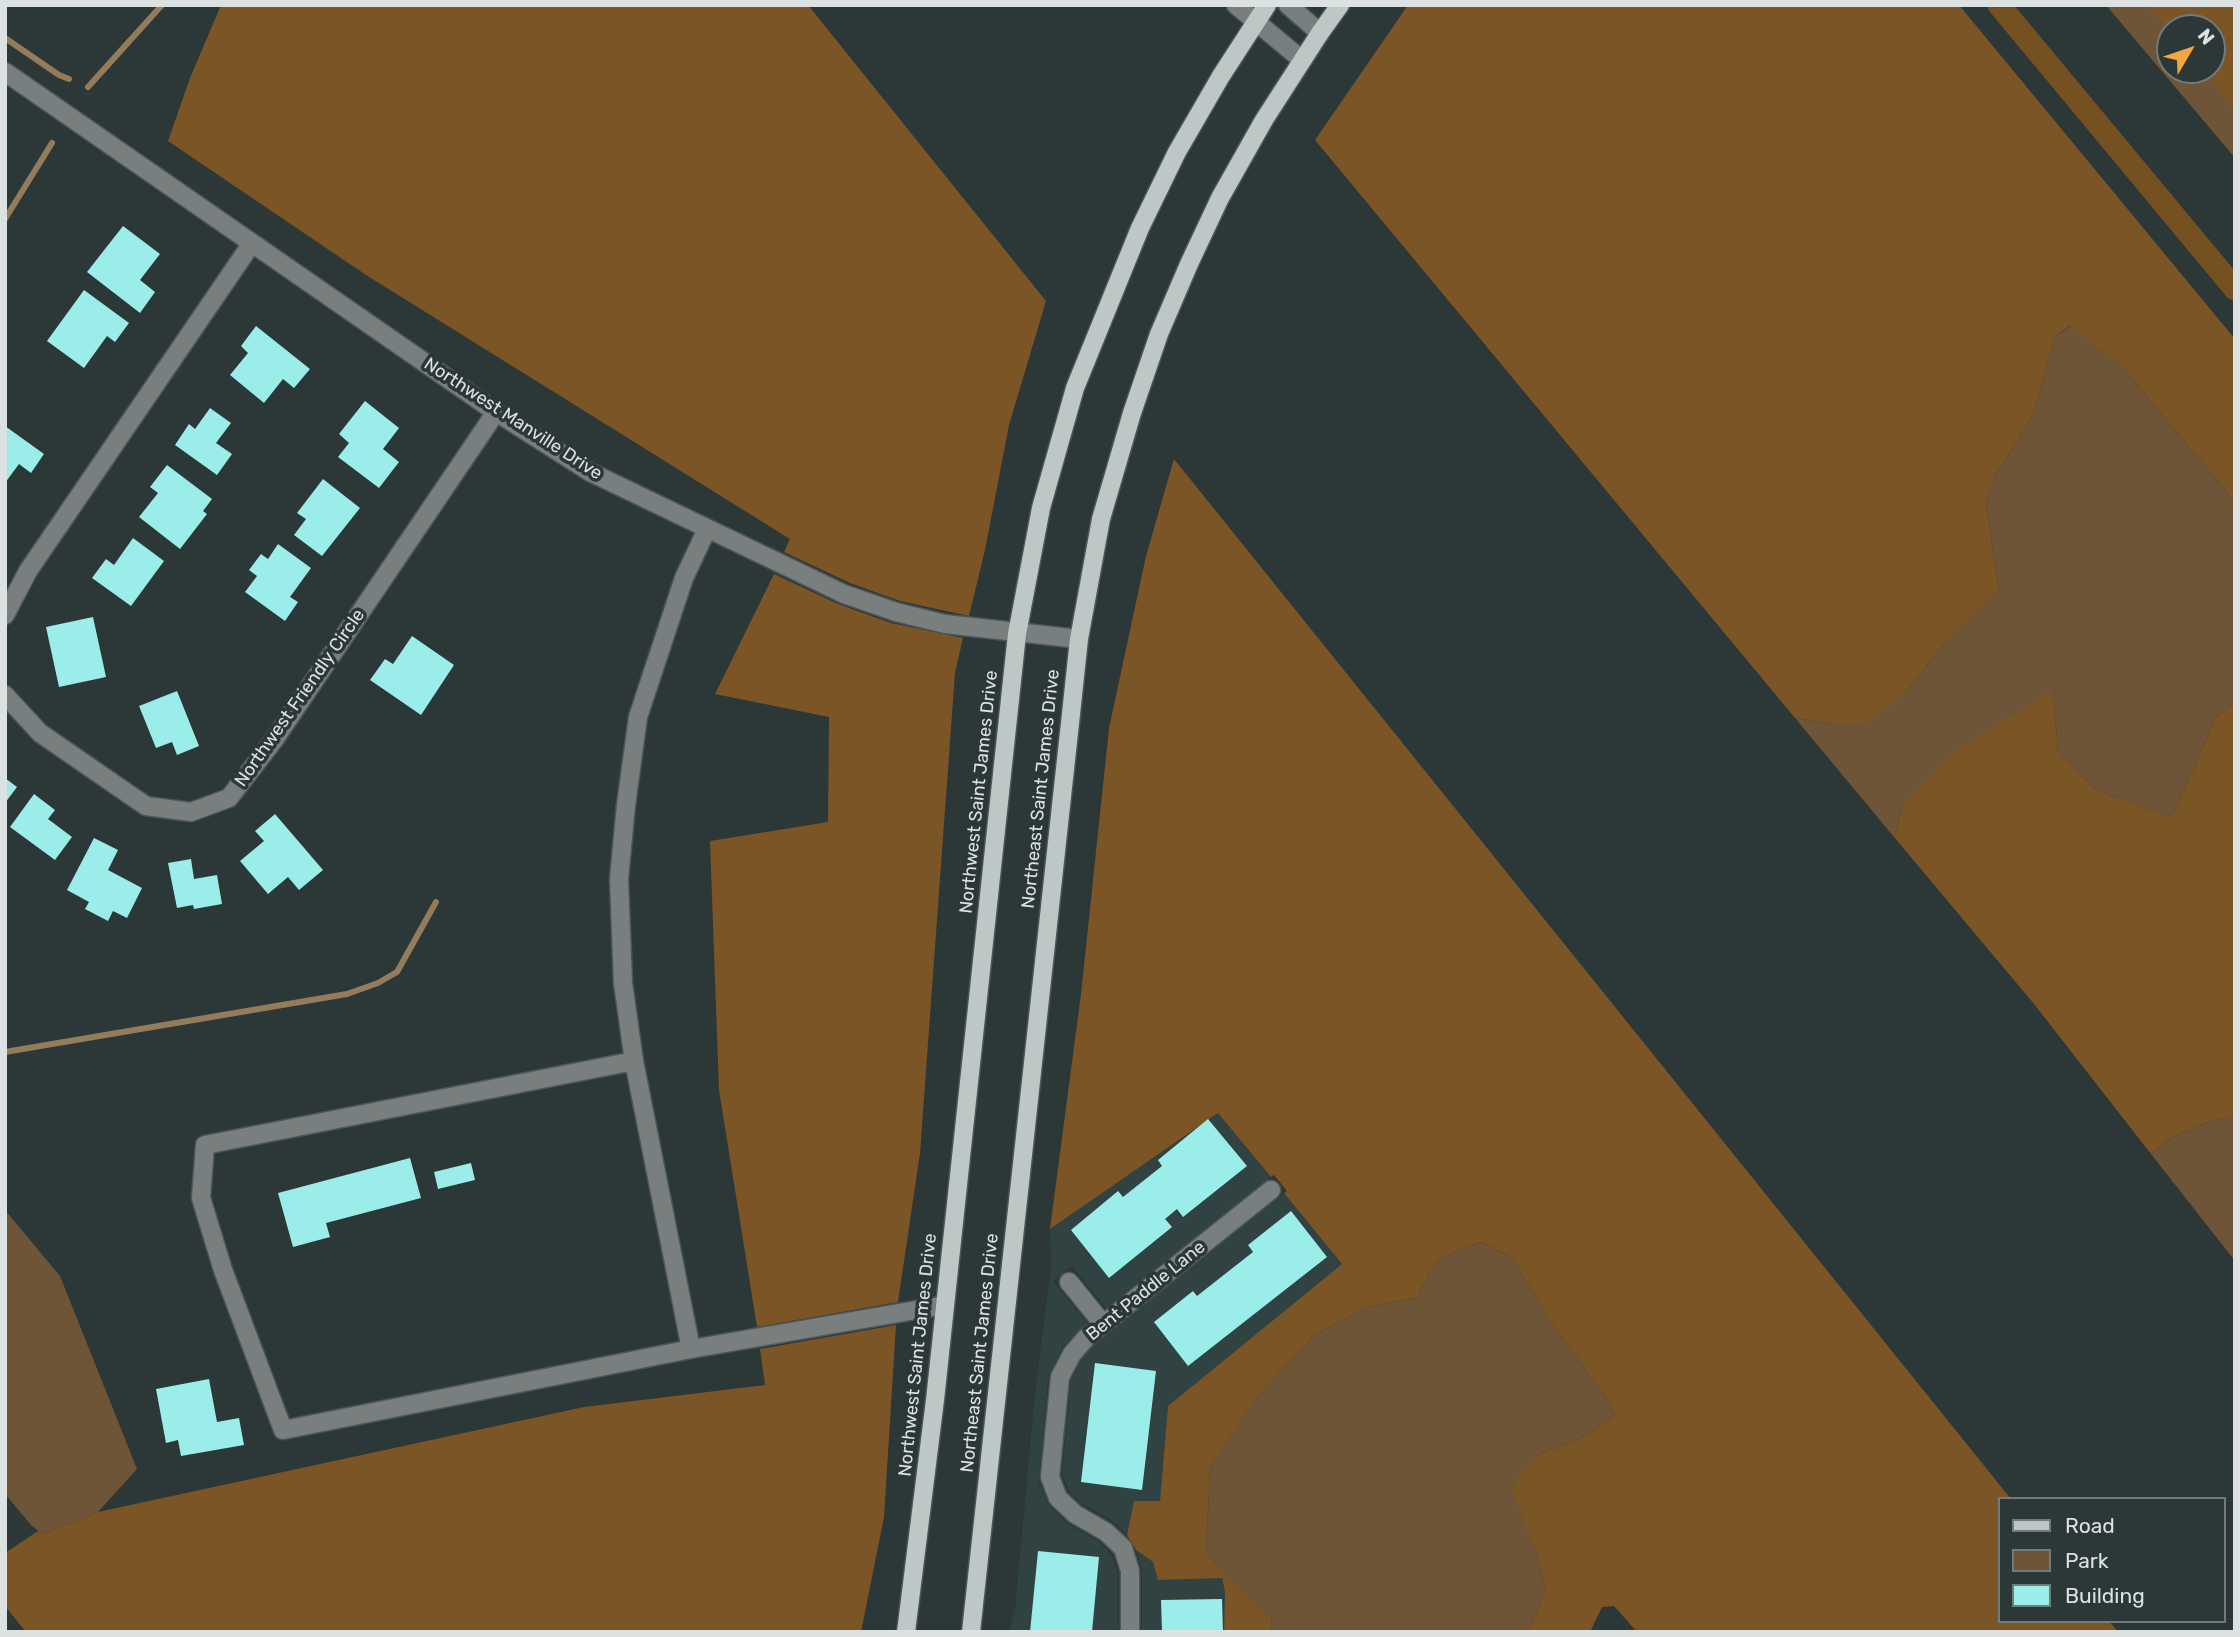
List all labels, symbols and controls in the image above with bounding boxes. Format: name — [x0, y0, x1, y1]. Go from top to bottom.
north arrow — [2156, 14, 2226, 84]
text: N — [2193, 24, 2219, 49]
street label: Northwest Manville Drive — [420, 353, 606, 485]
street label: Northwest Friendly Circle — [230, 605, 370, 791]
street label: Northeast Saint James Drive — [1018, 668, 1064, 910]
street label: Northwest Saint James Drive — [955, 669, 1003, 915]
street label: Northwest Saint James Drive — [894, 1232, 942, 1478]
street label: Northeast Saint James Drive — [957, 1232, 1003, 1474]
street label: Bent Paddle Lane — [1082, 1236, 1210, 1346]
legend — [1998, 1497, 2226, 1623]
text: Road — [2065, 1513, 2115, 1538]
text: Park — [2065, 1548, 2109, 1573]
text: Building — [2065, 1583, 2145, 1608]

